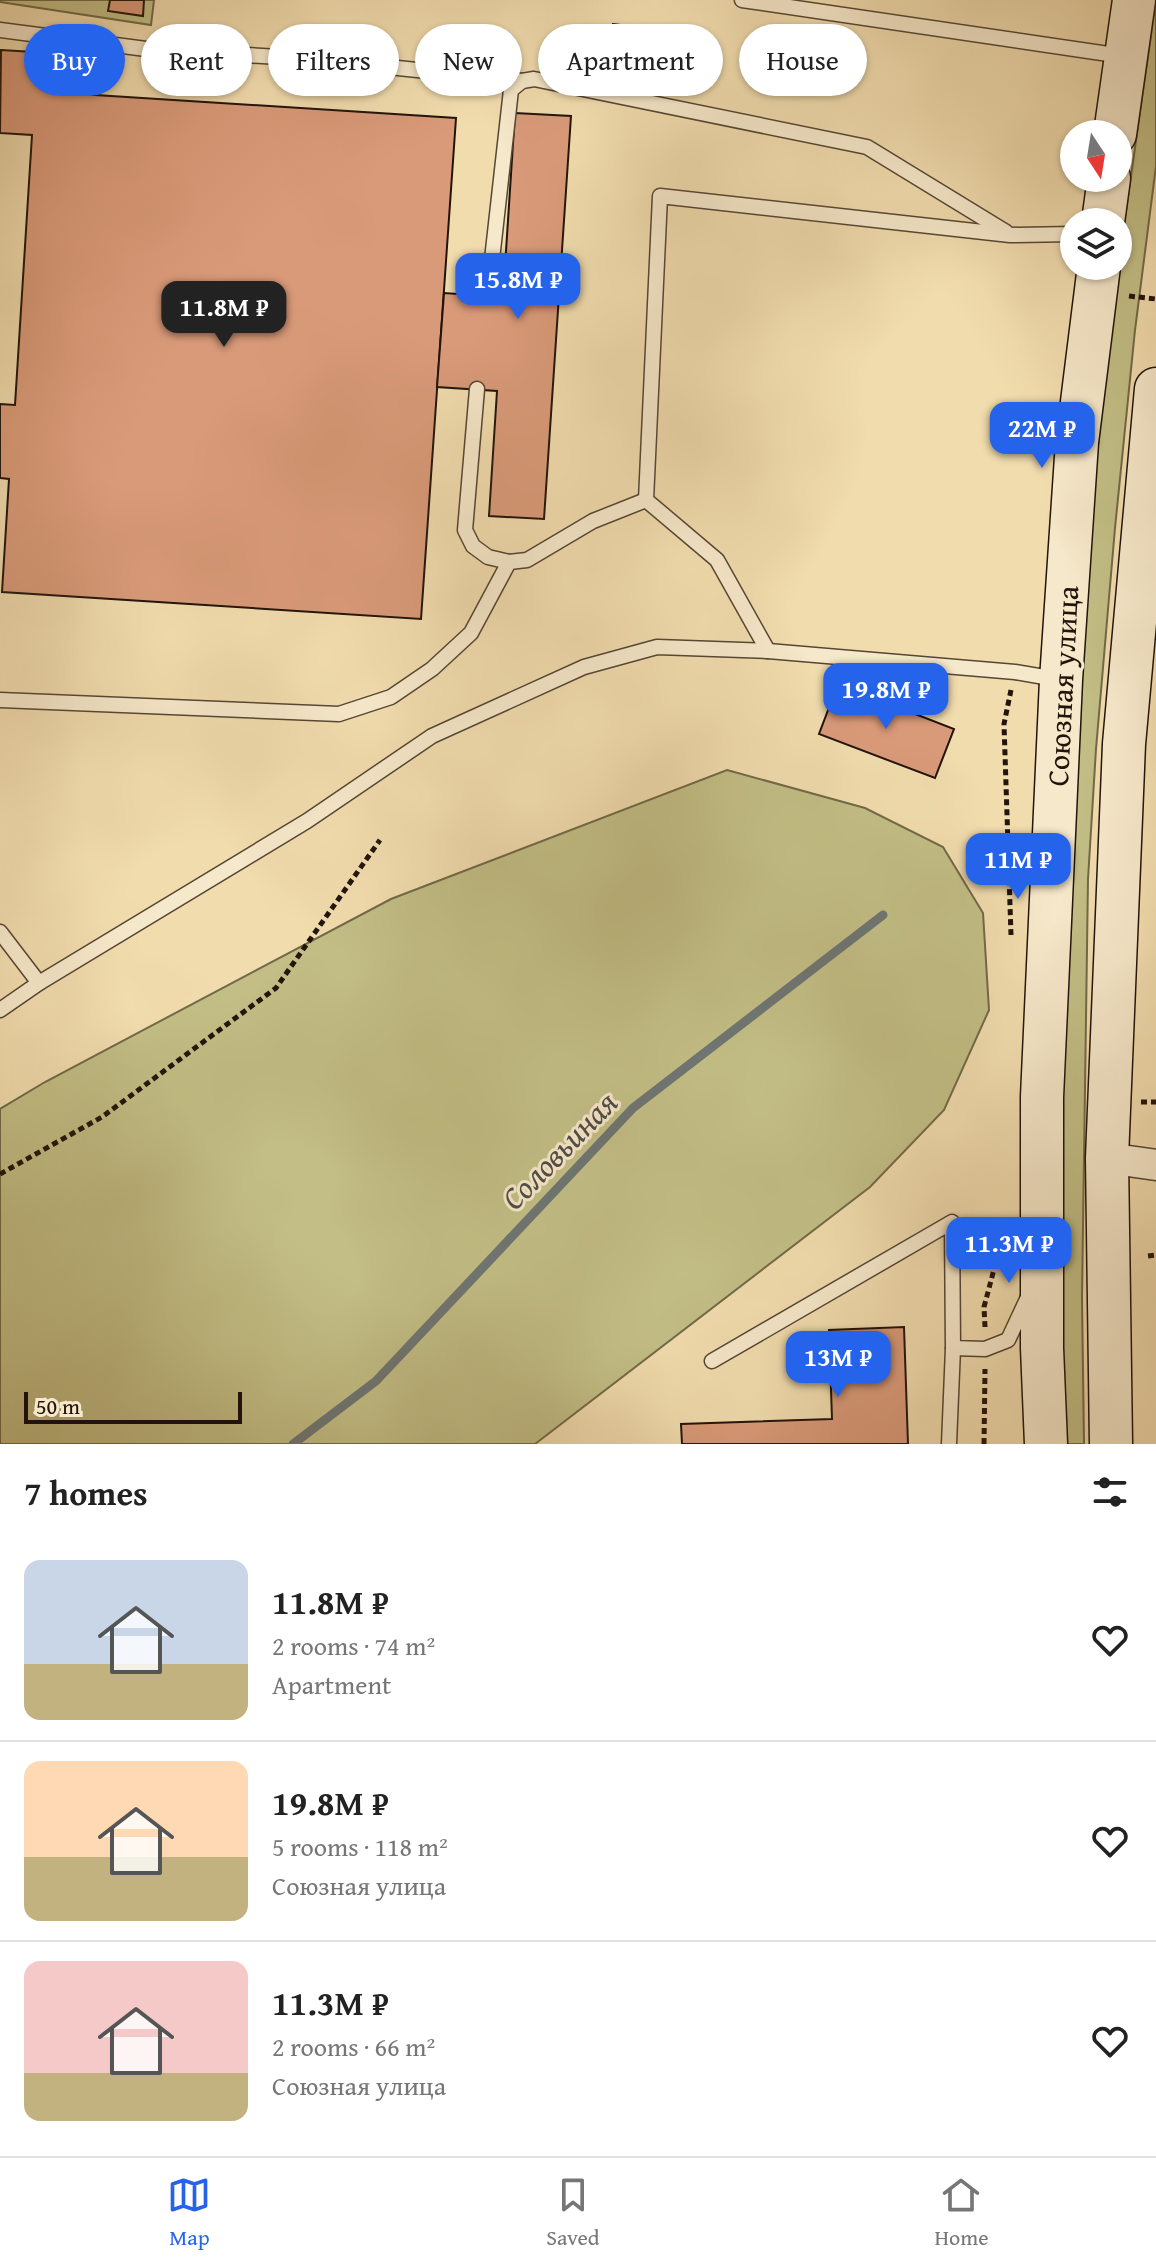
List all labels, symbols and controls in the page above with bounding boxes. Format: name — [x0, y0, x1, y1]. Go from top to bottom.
chip: Buy — [24, 24, 125, 96]
chip: Rent — [141, 24, 252, 96]
chip: Filters — [268, 24, 399, 96]
chip: New — [415, 24, 522, 96]
chip: Apartment — [538, 24, 723, 96]
chip: House — [739, 24, 867, 96]
north arrow — [1060, 120, 1132, 192]
map controls — [1060, 120, 1132, 280]
button: layers — [1060, 208, 1132, 280]
pin: 15.8M ₽ — [444, 253, 592, 321]
text: 15.8M ₽ — [473, 259, 563, 298]
pin: 11.8M ₽ — [150, 281, 298, 349]
text: 11.8M ₽ — [179, 287, 269, 326]
pin: 22M ₽ — [986, 402, 1098, 470]
text: 22M ₽ — [1008, 408, 1076, 447]
street label: Союзная улица — [1035, 584, 1089, 787]
pin: 19.8M ₽ — [812, 663, 960, 731]
text: 19.8M ₽ — [841, 669, 931, 708]
pin: 11M ₽ — [962, 833, 1074, 901]
text: 11M ₽ — [984, 839, 1052, 878]
water label: Соловьиная — [490, 1080, 628, 1220]
pin: 11.3M ₽ — [935, 1217, 1083, 1285]
text: 11.3M ₽ — [964, 1223, 1054, 1262]
pin: 13M ₽ — [782, 1331, 894, 1399]
text: 13M ₽ — [804, 1337, 872, 1376]
scale bar — [24, 1388, 242, 1424]
text: 50 m — [36, 1390, 80, 1422]
text: 7 homes — [24, 1468, 148, 1517]
icon: filters — [1088, 1470, 1132, 1514]
text: 11.8M ₽ — [272, 1577, 389, 1626]
icon: home — [88, 1592, 184, 1688]
icon: heart — [1088, 1618, 1132, 1662]
text: 2 rooms · 74 m² — [272, 1626, 435, 1665]
text: Apartment — [272, 1665, 391, 1704]
text: 19.8M ₽ — [272, 1778, 389, 1827]
icon: home — [88, 1793, 184, 1889]
icon: heart — [1088, 1819, 1132, 1863]
text: 5 rooms · 118 m² — [272, 1827, 448, 1866]
text: Союзная улица — [272, 1866, 446, 1905]
text: 11.3M ₽ — [272, 1978, 389, 2027]
icon: home — [88, 1993, 184, 2089]
icon: heart — [1088, 2019, 1132, 2063]
text: 2 rooms · 66 m² — [272, 2027, 435, 2066]
text: Союзная улица — [272, 2066, 446, 2105]
tab: Map — [167, 2173, 211, 2253]
tab: Saved — [546, 2173, 600, 2253]
tab: Home — [934, 2173, 989, 2253]

